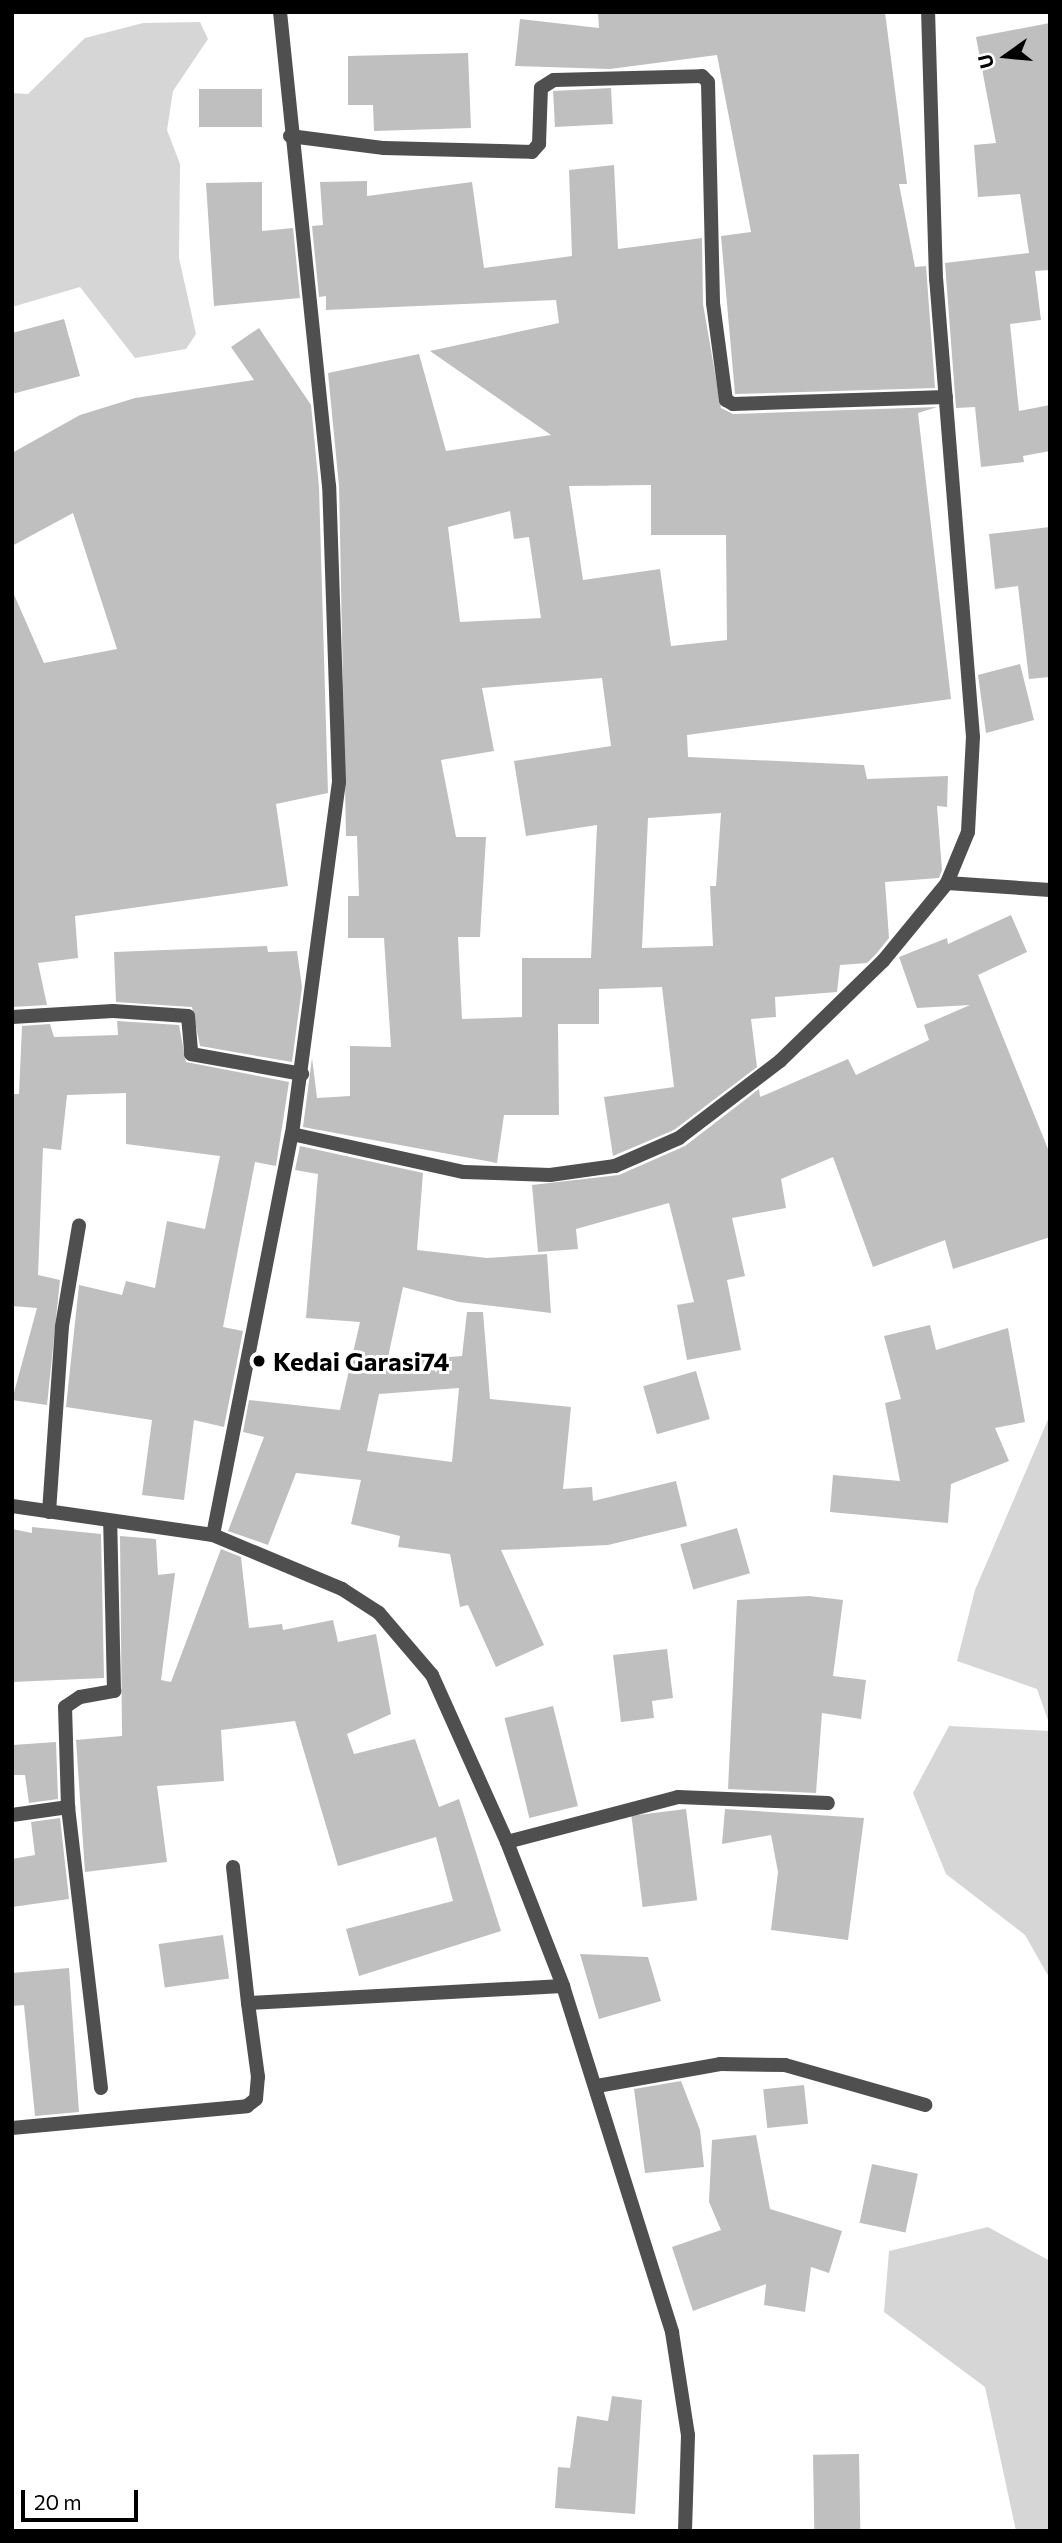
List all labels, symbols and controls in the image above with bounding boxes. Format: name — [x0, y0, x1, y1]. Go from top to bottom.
north arrow — [971, 21, 1041, 91]
text: U — [972, 52, 998, 71]
place label: Kedai Garasi74 — [273, 1345, 449, 1377]
marker: Kedai Garasi74 — [251, 1353, 267, 1369]
scale bar — [24, 2476, 142, 2520]
text: 20 m — [34, 2489, 82, 2514]

